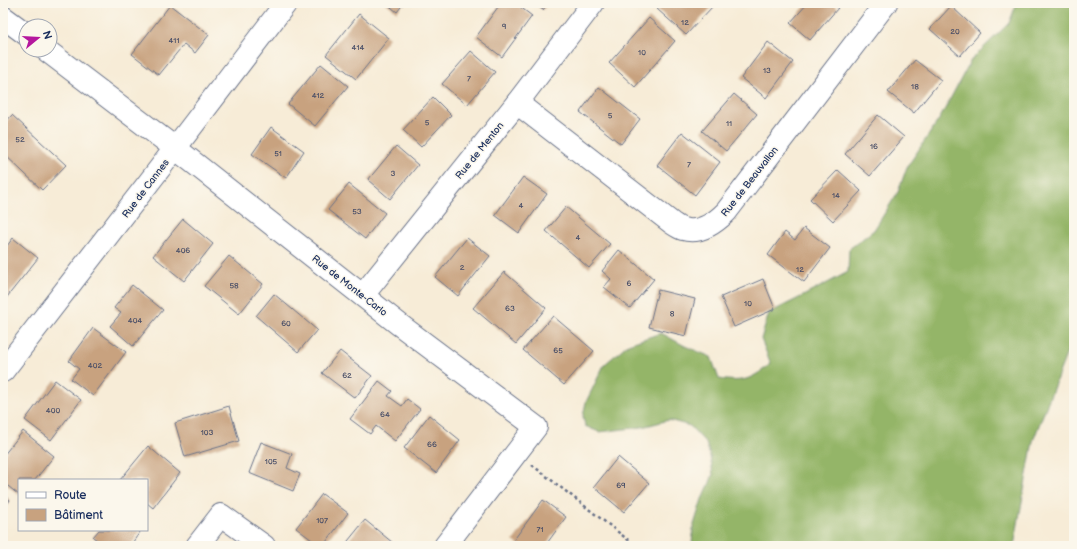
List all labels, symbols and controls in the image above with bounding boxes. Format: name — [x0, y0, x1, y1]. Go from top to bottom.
north arrow — [18, 18, 58, 58]
house number: 12 — [681, 18, 689, 27]
house number: 9 — [502, 22, 507, 31]
house number: 20 — [950, 27, 960, 36]
text: N — [40, 29, 54, 41]
house number: 411 — [168, 36, 180, 45]
house number: 414 — [352, 43, 365, 52]
house number: 10 — [638, 48, 646, 57]
house number: 13 — [763, 66, 771, 75]
house number: 7 — [467, 74, 471, 83]
house number: 18 — [911, 82, 919, 91]
house number: 412 — [312, 91, 325, 100]
house number: 5 — [608, 111, 613, 120]
house number: 5 — [425, 118, 430, 127]
street label: Rue de Menton — [453, 119, 507, 182]
house number: 11 — [726, 119, 732, 128]
house number: 52 — [15, 135, 25, 144]
house number: 16 — [870, 142, 878, 151]
street label: Rue de Beauvallon — [719, 144, 781, 219]
house number: 51 — [274, 149, 282, 158]
street label: Rue de Cannes — [120, 157, 172, 220]
house number: 7 — [687, 160, 691, 169]
house number: 3 — [391, 169, 396, 178]
house number: 14 — [832, 191, 840, 200]
house number: 4 — [519, 201, 524, 210]
house number: 53 — [352, 207, 362, 216]
house number: 4 — [576, 233, 581, 242]
house number: 406 — [176, 246, 190, 255]
street label: Rue de Monte-Carlo — [309, 253, 390, 319]
house number: 2 — [460, 263, 465, 272]
house number: 12 — [796, 265, 804, 274]
house number: 6 — [627, 279, 632, 288]
house number: 58 — [229, 281, 239, 290]
house number: 10 — [744, 299, 752, 308]
house number: 63 — [505, 304, 515, 313]
house number: 8 — [670, 309, 675, 318]
house number: 404 — [128, 316, 142, 325]
house number: 60 — [281, 319, 291, 328]
house number: 65 — [553, 346, 563, 355]
house number: 402 — [88, 361, 102, 370]
house number: 62 — [342, 371, 352, 380]
house number: 400 — [46, 406, 60, 415]
house number: 64 — [380, 410, 390, 419]
house number: 103 — [201, 428, 213, 437]
house number: 66 — [427, 440, 437, 449]
house number: 105 — [265, 457, 278, 466]
legend — [18, 479, 148, 531]
house number: 69 — [616, 481, 626, 490]
text: Route — [54, 488, 86, 503]
text: Bâtiment — [54, 508, 103, 523]
house number: 107 — [316, 516, 328, 525]
house number: 71 — [536, 525, 544, 534]

